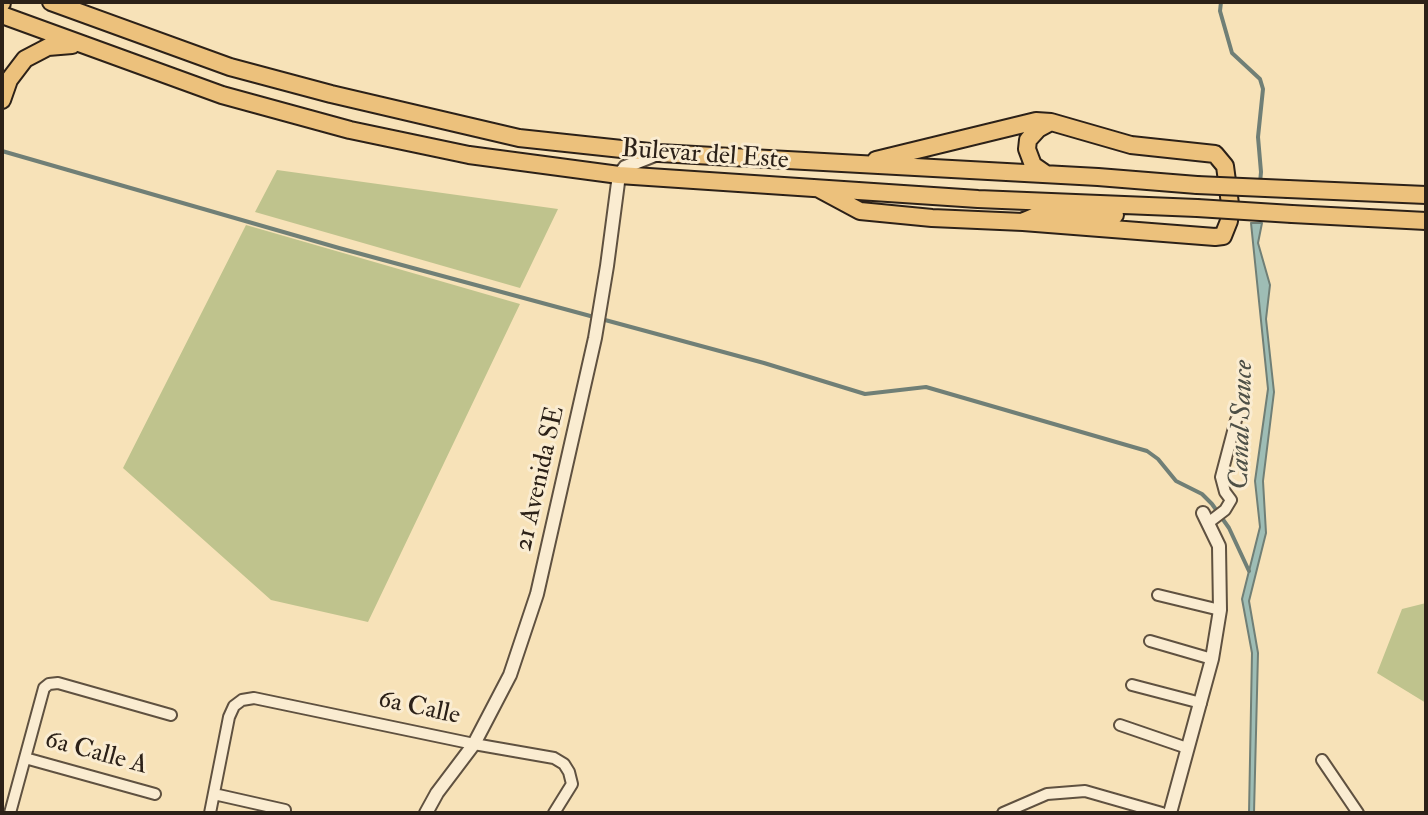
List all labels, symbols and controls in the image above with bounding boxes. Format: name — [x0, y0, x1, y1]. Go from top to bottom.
street label: Bulevar del Este — [620, 135, 790, 177]
water label: Canal Sauce — [1224, 360, 1262, 490]
street label: 21 Avenida SE — [509, 403, 573, 555]
street label: 6a Calle — [375, 685, 463, 733]
street label: 6a Calle A — [41, 725, 151, 783]

